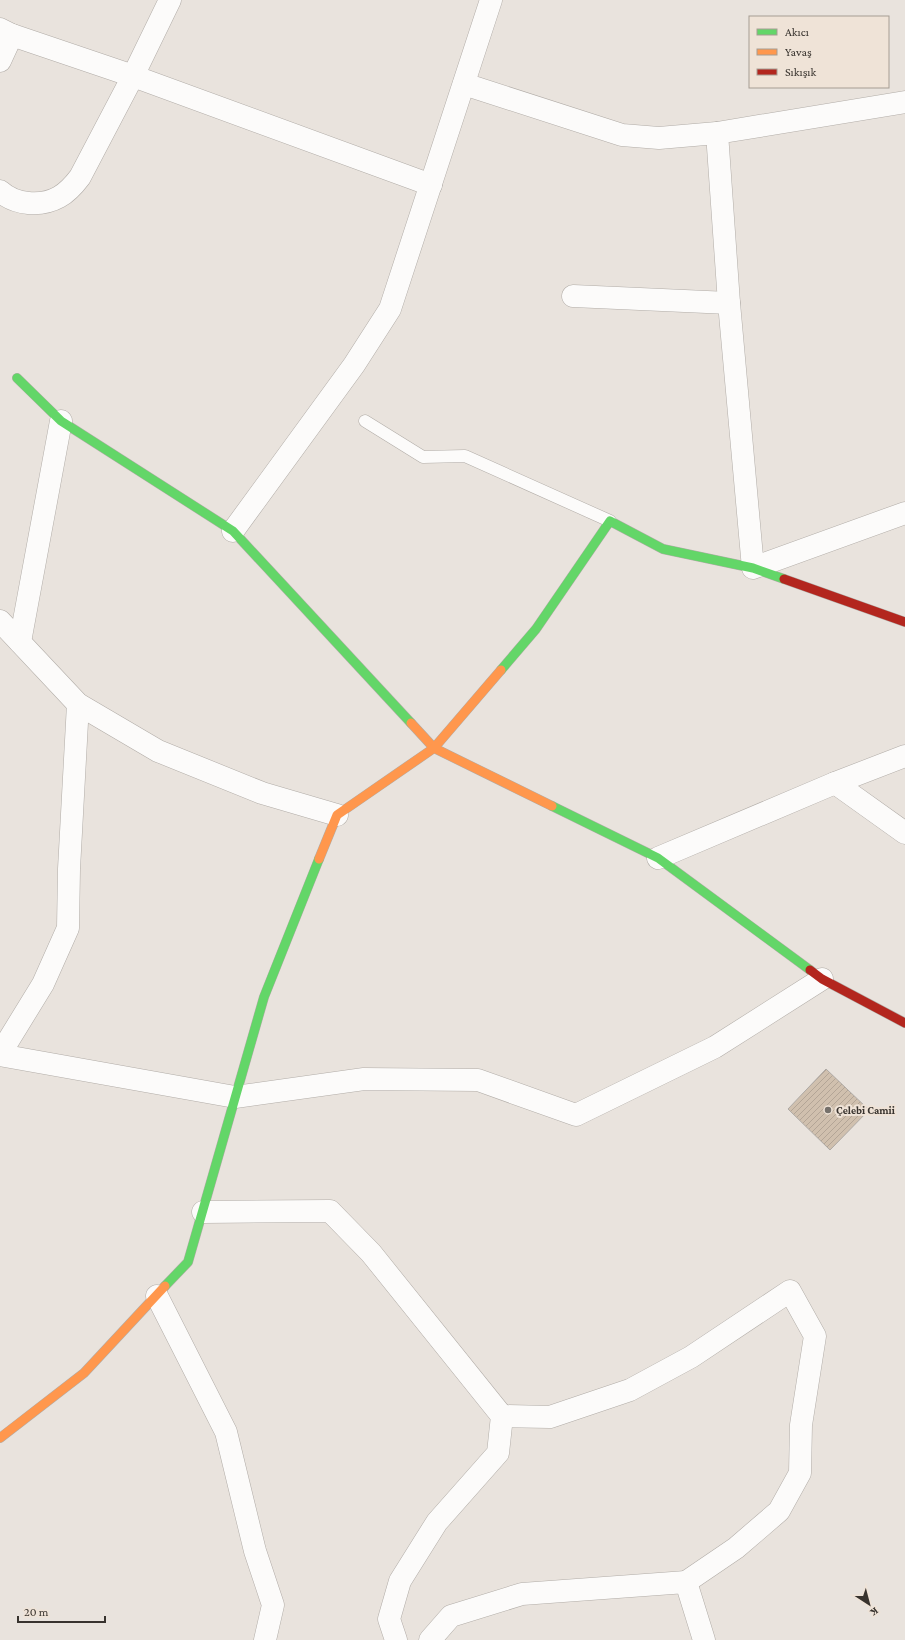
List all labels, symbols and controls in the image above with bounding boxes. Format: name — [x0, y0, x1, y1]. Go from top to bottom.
legend — [749, 16, 889, 88]
text: Akıcı — [785, 25, 809, 39]
text: Yavaş — [785, 45, 812, 59]
text: Sıkışık — [785, 65, 816, 79]
place label: Çelebi Camii — [836, 1104, 896, 1116]
marker: Çelebi Camii — [823, 1105, 833, 1115]
north arrow — [849, 1584, 889, 1624]
scale bar — [18, 1598, 105, 1624]
text: 20 m — [24, 1605, 49, 1619]
text: K — [868, 1605, 881, 1620]

